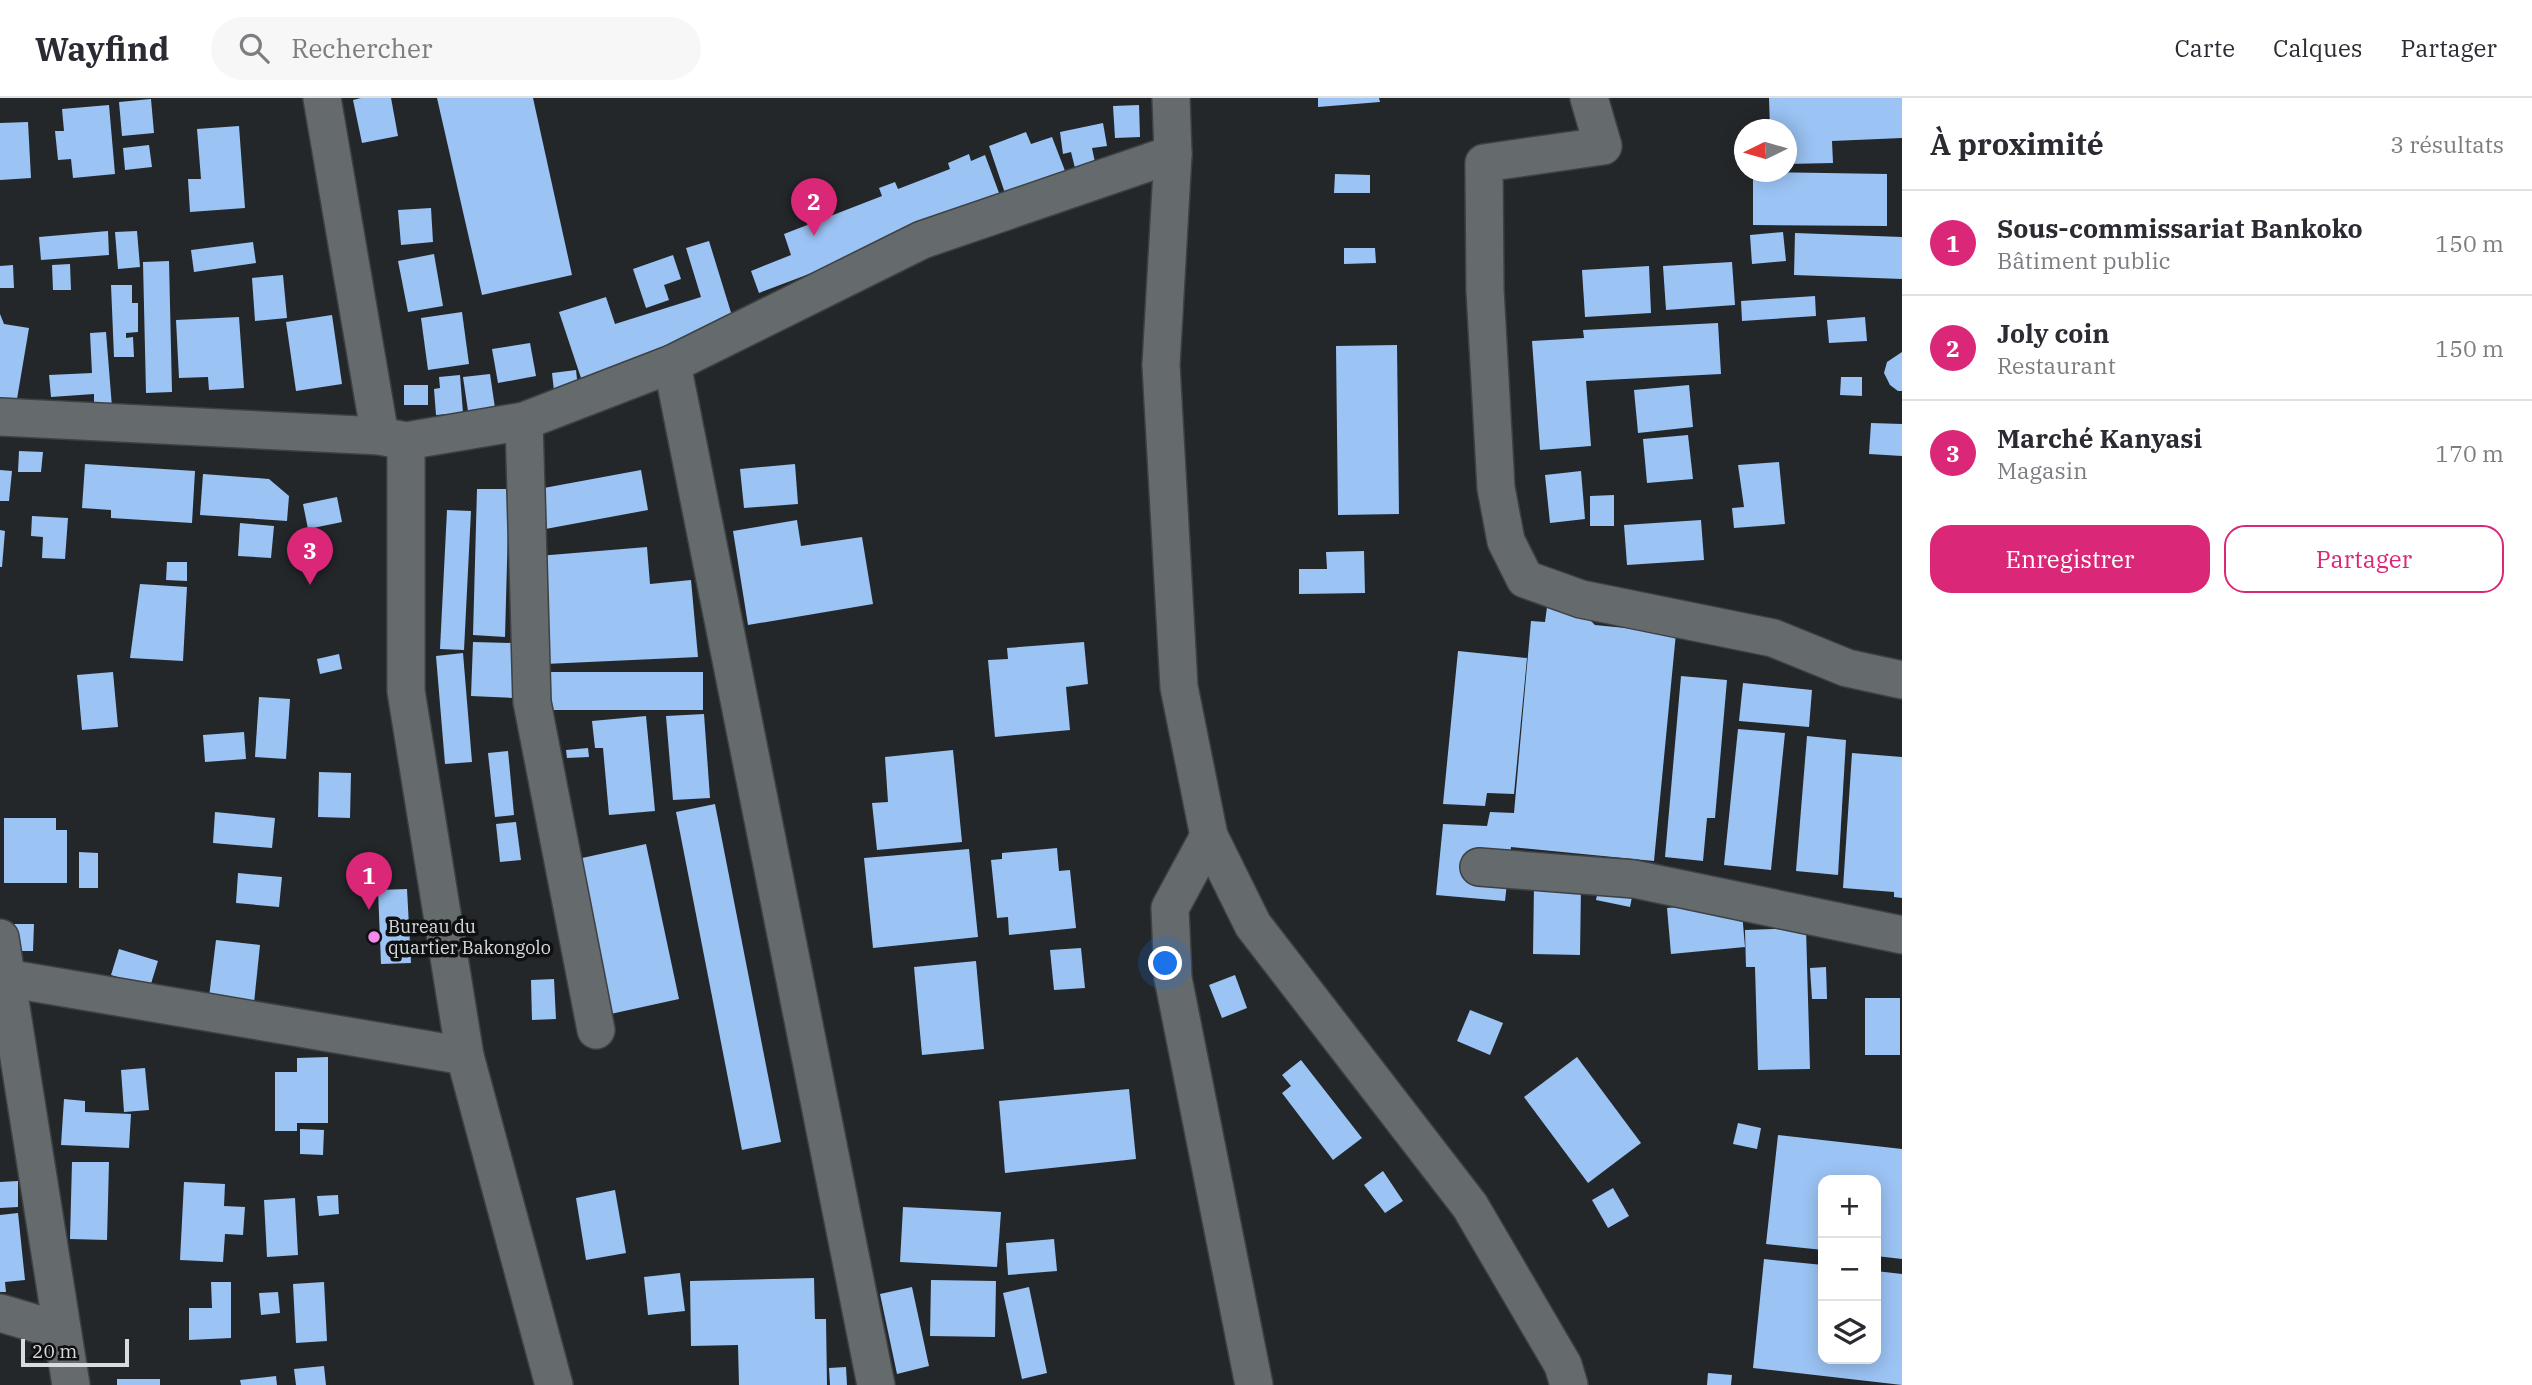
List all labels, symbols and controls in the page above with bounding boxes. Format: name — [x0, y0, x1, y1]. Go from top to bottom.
search box — [211, 17, 701, 80]
text: Wayfind — [35, 27, 169, 70]
icon: search — [235, 29, 273, 67]
text: Rechercher — [291, 31, 433, 65]
text: Carte — [2174, 32, 2235, 64]
text: Calques — [2273, 32, 2363, 64]
text: Partager — [2401, 32, 2497, 64]
north arrow — [1734, 119, 1797, 182]
text: À proximité — [1930, 124, 2104, 163]
text: 3 résultats — [2390, 129, 2504, 159]
pin: 2 — [791, 178, 837, 236]
text: Sous-commissariat Bankoko — [1997, 211, 2363, 245]
text: 1 — [1946, 228, 1960, 258]
text: 150 m — [2435, 228, 2504, 258]
text: Bâtiment public — [1997, 245, 2171, 275]
text: Joly coin — [1997, 316, 2109, 350]
text: 2 — [1946, 333, 1960, 363]
text: 150 m — [2435, 333, 2504, 363]
text: Restaurant — [1997, 350, 2116, 380]
text: Marché Kanyasi — [1997, 421, 2202, 455]
text: 3 — [1946, 438, 1960, 468]
text: 170 m — [2435, 438, 2504, 468]
text: Magasin — [1997, 455, 2088, 485]
button: Enregistrer — [1930, 525, 2210, 593]
button: Partager — [2224, 525, 2504, 593]
pin: 3 — [287, 527, 333, 585]
pin: 1 — [346, 852, 392, 910]
place label: Bureau du quartier Bakongolo — [388, 915, 551, 959]
marker: Bureau du quartier Bakongolo — [366, 929, 382, 945]
your location — [1148, 946, 1182, 980]
map controls — [1818, 1175, 1881, 1364]
button: + — [1818, 1175, 1881, 1238]
button: − — [1818, 1238, 1881, 1301]
button: layers — [1818, 1301, 1881, 1364]
scale bar — [21, 1336, 130, 1368]
text: 20 m — [32, 1339, 77, 1363]

